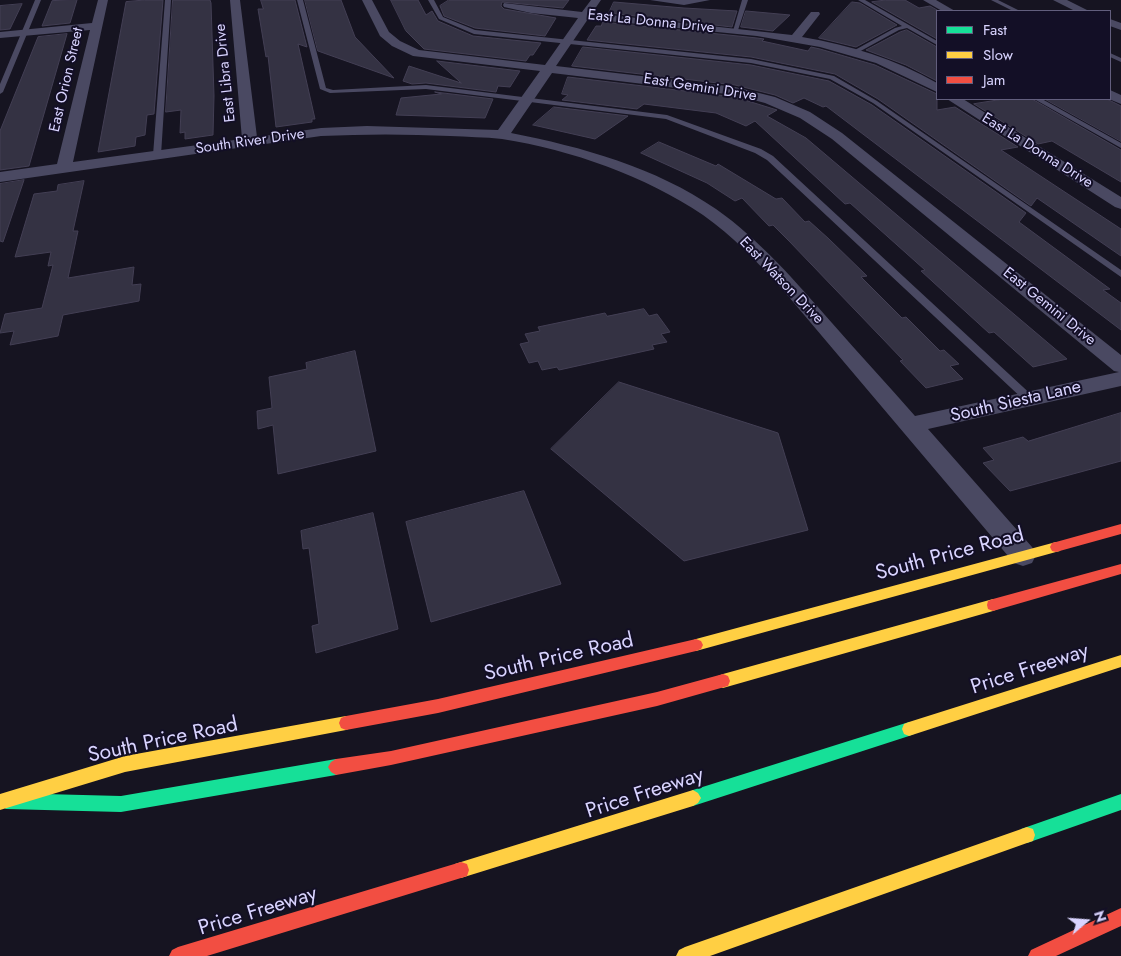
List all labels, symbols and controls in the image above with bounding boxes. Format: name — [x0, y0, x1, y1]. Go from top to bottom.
street label: East La Donna Drive — [587, 6, 715, 38]
legend — [936, 10, 1111, 100]
text: Fast — [983, 19, 1007, 41]
street label: East Libra Drive — [212, 23, 240, 123]
street label: East Orion Street — [46, 26, 88, 134]
text: Slow — [983, 44, 1013, 66]
text: Jam — [983, 69, 1006, 91]
street label: East Gemini Drive — [642, 70, 758, 106]
street label: East La Donna Drive — [978, 110, 1096, 192]
street label: South River Drive — [194, 125, 306, 159]
street label: East Watson Drive — [735, 234, 827, 328]
street label: East Gemini Drive — [999, 264, 1099, 350]
street label: South Siesta Lane — [949, 376, 1083, 428]
street label: South Price Road — [873, 523, 1027, 587]
street label: South Price Road — [482, 629, 636, 687]
street label: Price Freeway — [968, 639, 1092, 701]
street label: South Price Road — [86, 713, 240, 769]
street label: Price Freeway — [583, 763, 707, 825]
street label: Price Freeway — [196, 882, 320, 942]
north arrow — [1061, 896, 1111, 946]
text: N — [1089, 908, 1111, 925]

